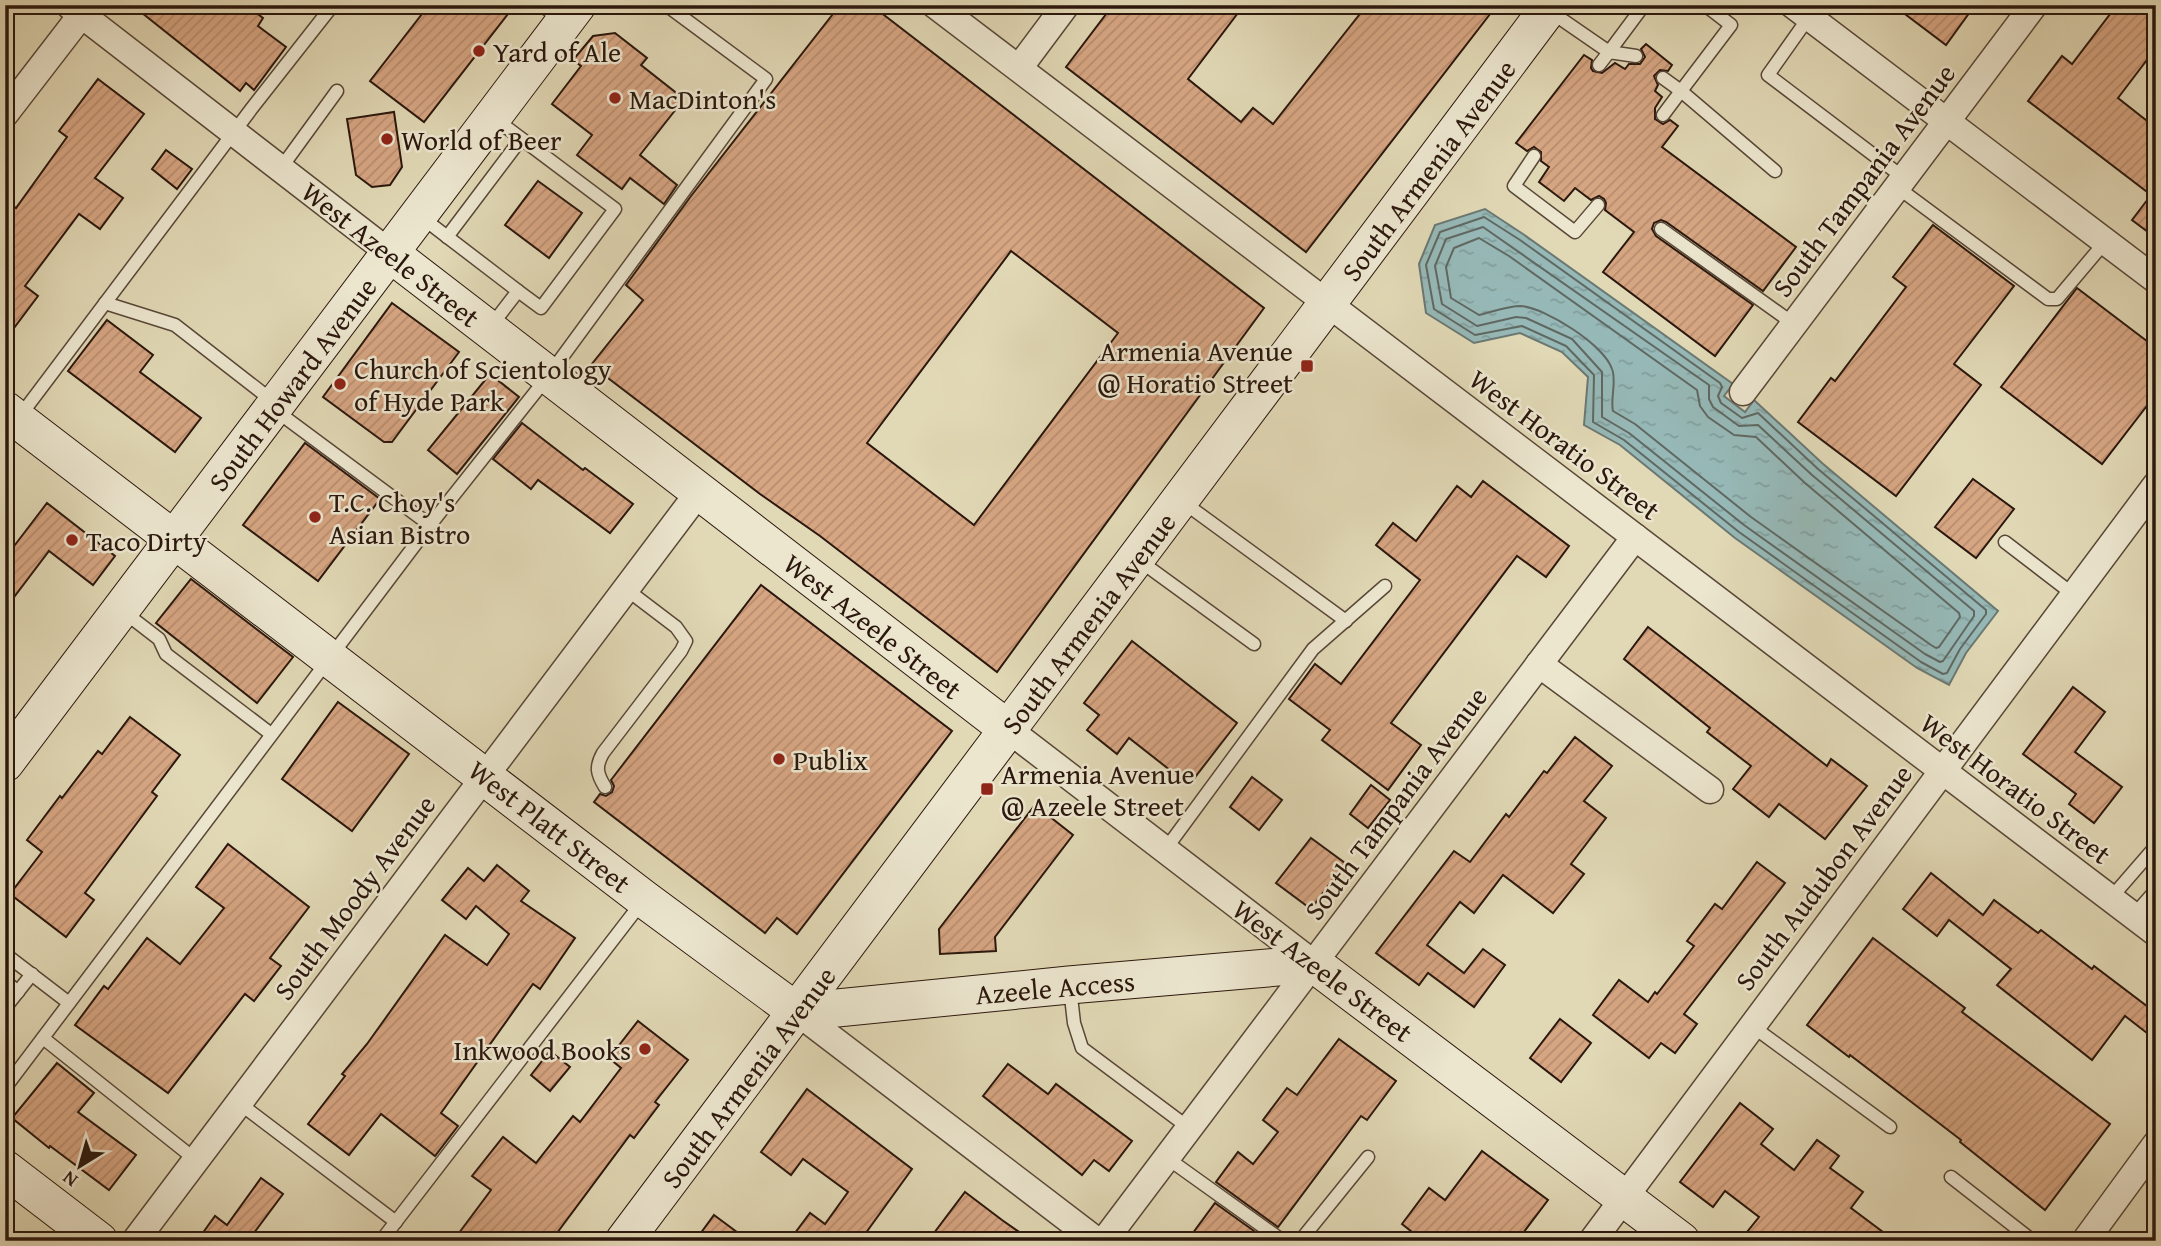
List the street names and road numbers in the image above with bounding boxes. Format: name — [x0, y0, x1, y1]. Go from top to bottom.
street label: South Armenia Avenue — [1331, 50, 1525, 290]
street label: South Tampania Avenue — [1761, 55, 1965, 305]
street label: West Azeele Street — [293, 171, 489, 337]
street label: South Howard Avenue — [198, 268, 386, 500]
street label: West Horatio Street — [1461, 359, 1669, 529]
street label: South Armenia Avenue — [991, 503, 1185, 743]
street label: West Azeele Street — [775, 543, 971, 709]
street label: South Tampania Avenue — [1293, 678, 1497, 928]
street label: West Horatio Street — [1912, 703, 2120, 873]
street label: West Platt Street — [460, 750, 640, 903]
street label: South Audubon Avenue — [1724, 755, 1922, 999]
street label: South Moody Avenue — [263, 786, 445, 1008]
street label: West Azeele Street — [1224, 888, 1422, 1052]
street label: South Armenia Avenue — [651, 957, 845, 1197]
street label: Azeele Access — [974, 960, 1136, 1014]

